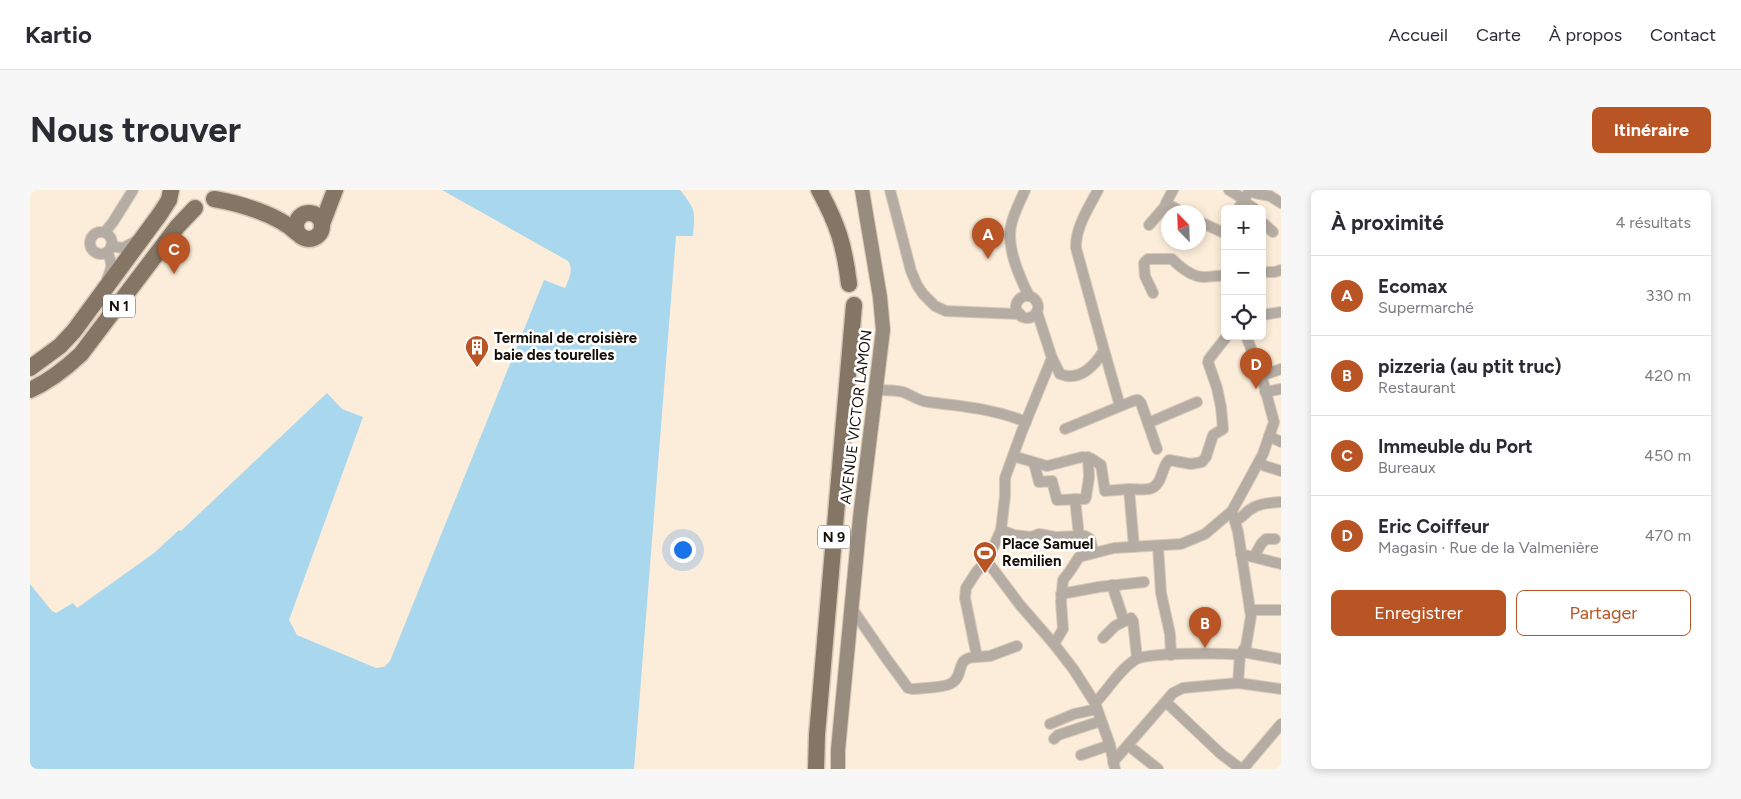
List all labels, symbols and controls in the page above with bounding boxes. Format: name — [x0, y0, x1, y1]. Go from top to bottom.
text: Kartio — [25, 20, 92, 49]
text: Accueil — [1388, 24, 1448, 46]
text: Carte — [1476, 24, 1521, 46]
text: À propos — [1549, 24, 1622, 46]
text: Contact — [1650, 24, 1716, 46]
button: Itinéraire — [1592, 107, 1711, 153]
text: Nous trouver — [30, 109, 241, 151]
north arrow — [1161, 205, 1206, 250]
map controls — [1221, 205, 1266, 340]
button: + — [1221, 205, 1266, 250]
text: À proximité — [1331, 210, 1444, 235]
text: 4 résultats — [1615, 213, 1691, 232]
pin: A — [972, 218, 1004, 259]
pin: C — [158, 233, 190, 274]
button: − — [1221, 250, 1266, 295]
text: Ecomax — [1378, 275, 1447, 298]
text: A — [1341, 286, 1353, 305]
text: 330 m — [1646, 286, 1691, 305]
road number: N 1 — [103, 294, 135, 318]
button: locate — [1221, 295, 1266, 340]
text: Supermarché — [1378, 298, 1474, 317]
place label: Terminal de croisière baie des tourelles — [494, 329, 638, 364]
street label: AVENUE VICTOR LAMON — [836, 329, 876, 505]
building icon: Terminal de croisière baie des tourelles — [464, 334, 490, 368]
pin: D — [1240, 348, 1272, 389]
text: pizzeria (au ptit truc) — [1378, 355, 1562, 378]
text: B — [1342, 366, 1352, 385]
text: 420 m — [1644, 366, 1691, 385]
text: Restaurant — [1378, 378, 1456, 397]
text: Immeuble du Port — [1378, 435, 1533, 458]
text: C — [1341, 446, 1353, 465]
text: 450 m — [1644, 446, 1691, 465]
text: Bureaux — [1378, 458, 1436, 477]
text: Eric Coiffeur — [1378, 515, 1489, 538]
road number: N 9 — [818, 526, 850, 548]
text: D — [1341, 526, 1353, 545]
text: 470 m — [1645, 526, 1691, 545]
place label: Place Samuel Remilien — [1002, 535, 1094, 570]
your location — [670, 537, 696, 563]
text: Magasin · Rue de la Valmenière — [1378, 538, 1599, 557]
sports icon: Place Samuel Remilien — [972, 540, 998, 574]
button: Enregistrer — [1331, 590, 1506, 636]
button: Partager — [1516, 590, 1691, 636]
pin: B — [1189, 607, 1221, 648]

